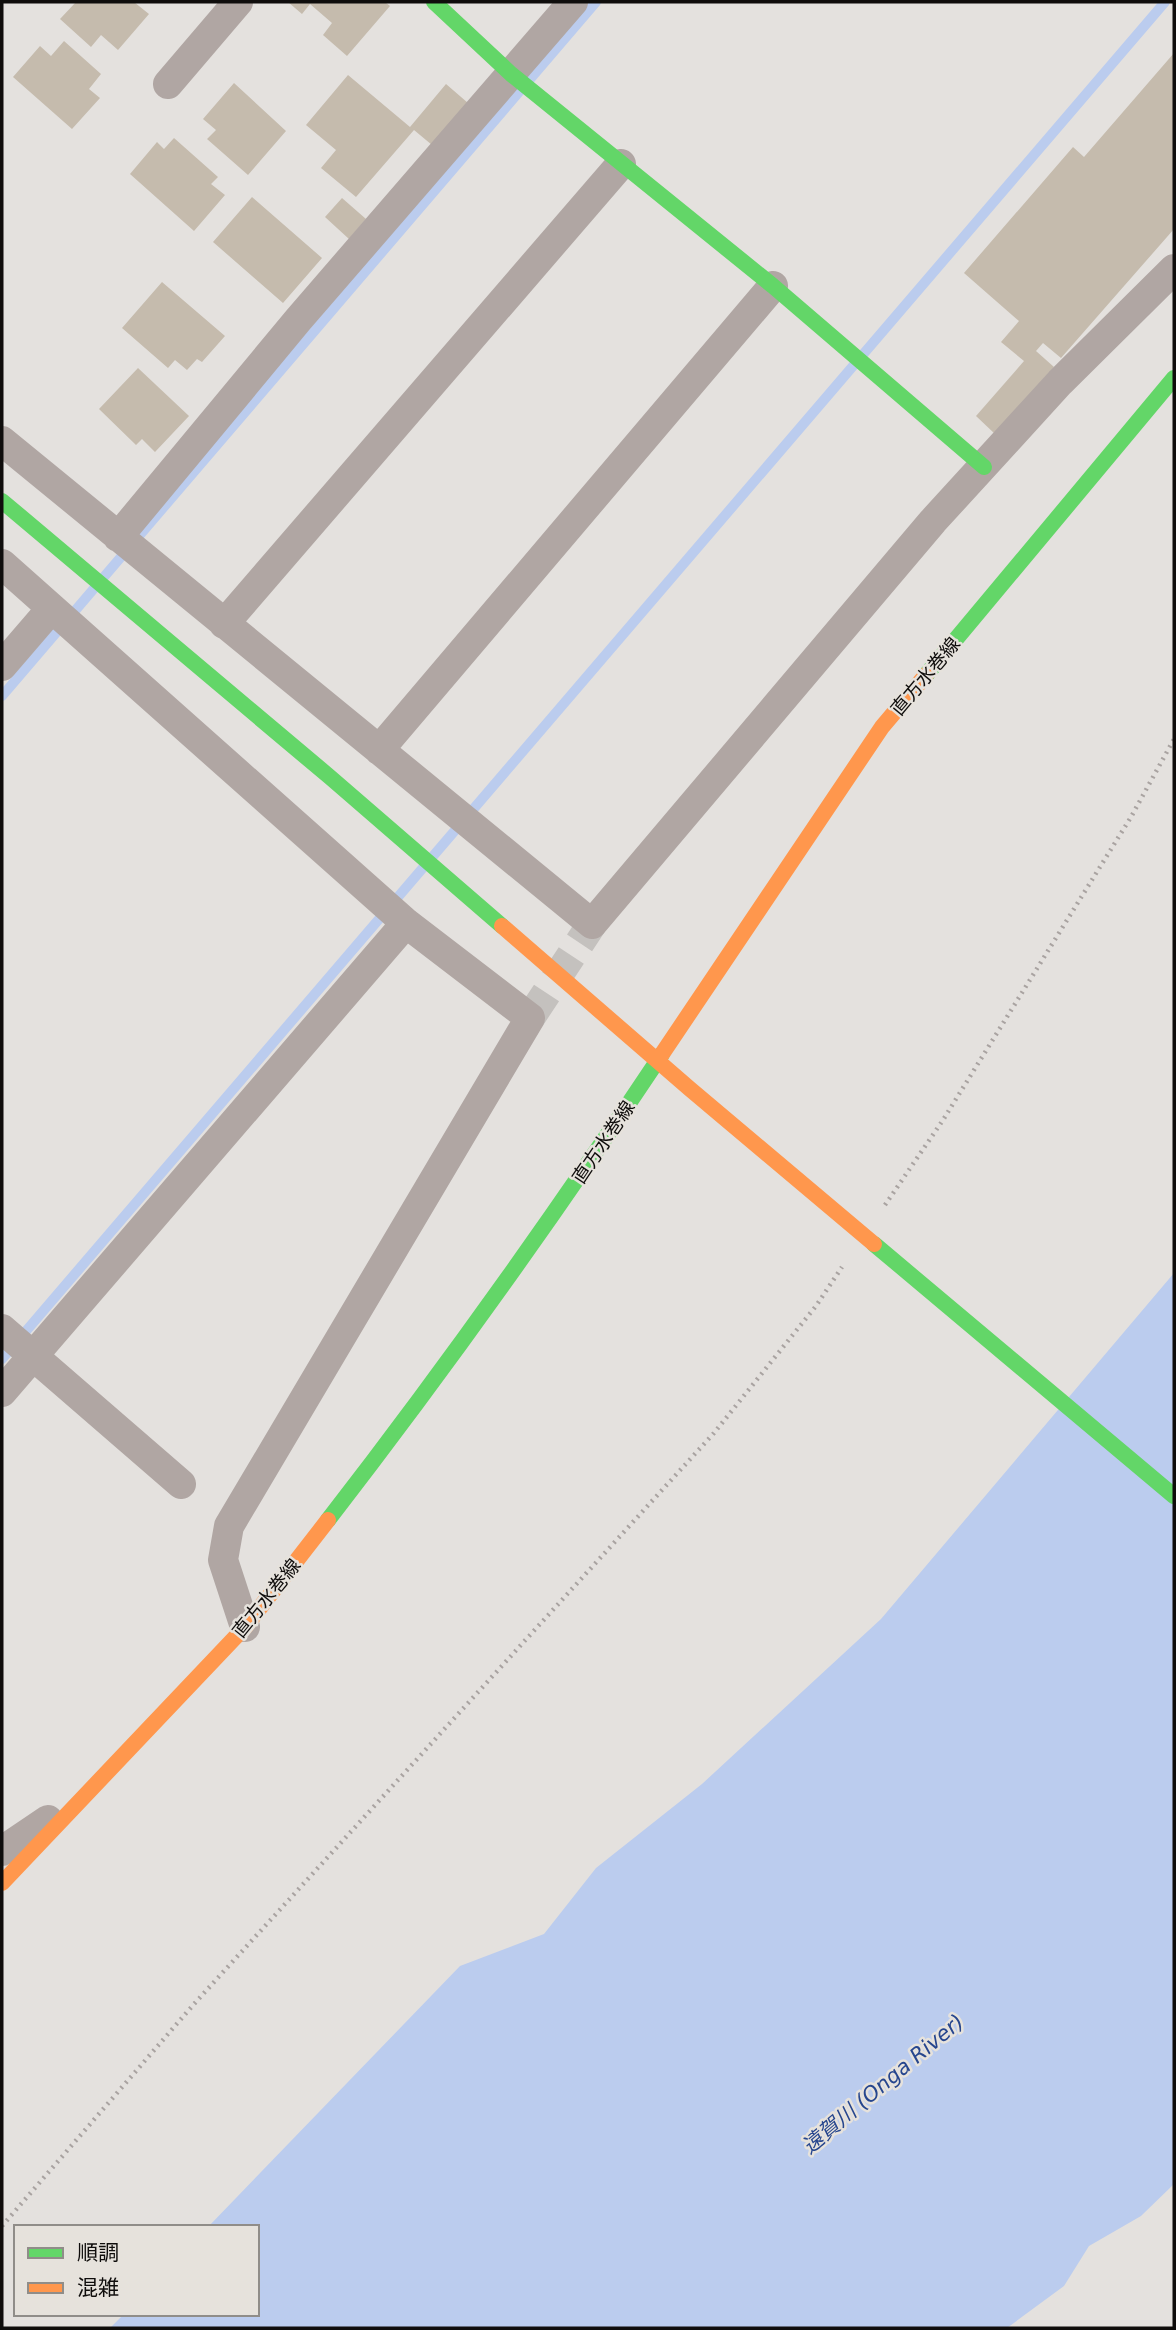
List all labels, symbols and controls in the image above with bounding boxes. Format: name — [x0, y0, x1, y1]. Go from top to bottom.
street label: 直方水巻線 — [886, 633, 964, 719]
street label: 直方水巻線 — [567, 1096, 639, 1188]
street label: 直方水巻線 — [228, 1554, 304, 1642]
water label: 遠賀川 (Onga River) — [797, 2010, 969, 2158]
legend — [14, 2225, 259, 2316]
text: 順調 — [77, 2241, 119, 2265]
text: 混雑 — [77, 2276, 119, 2300]

